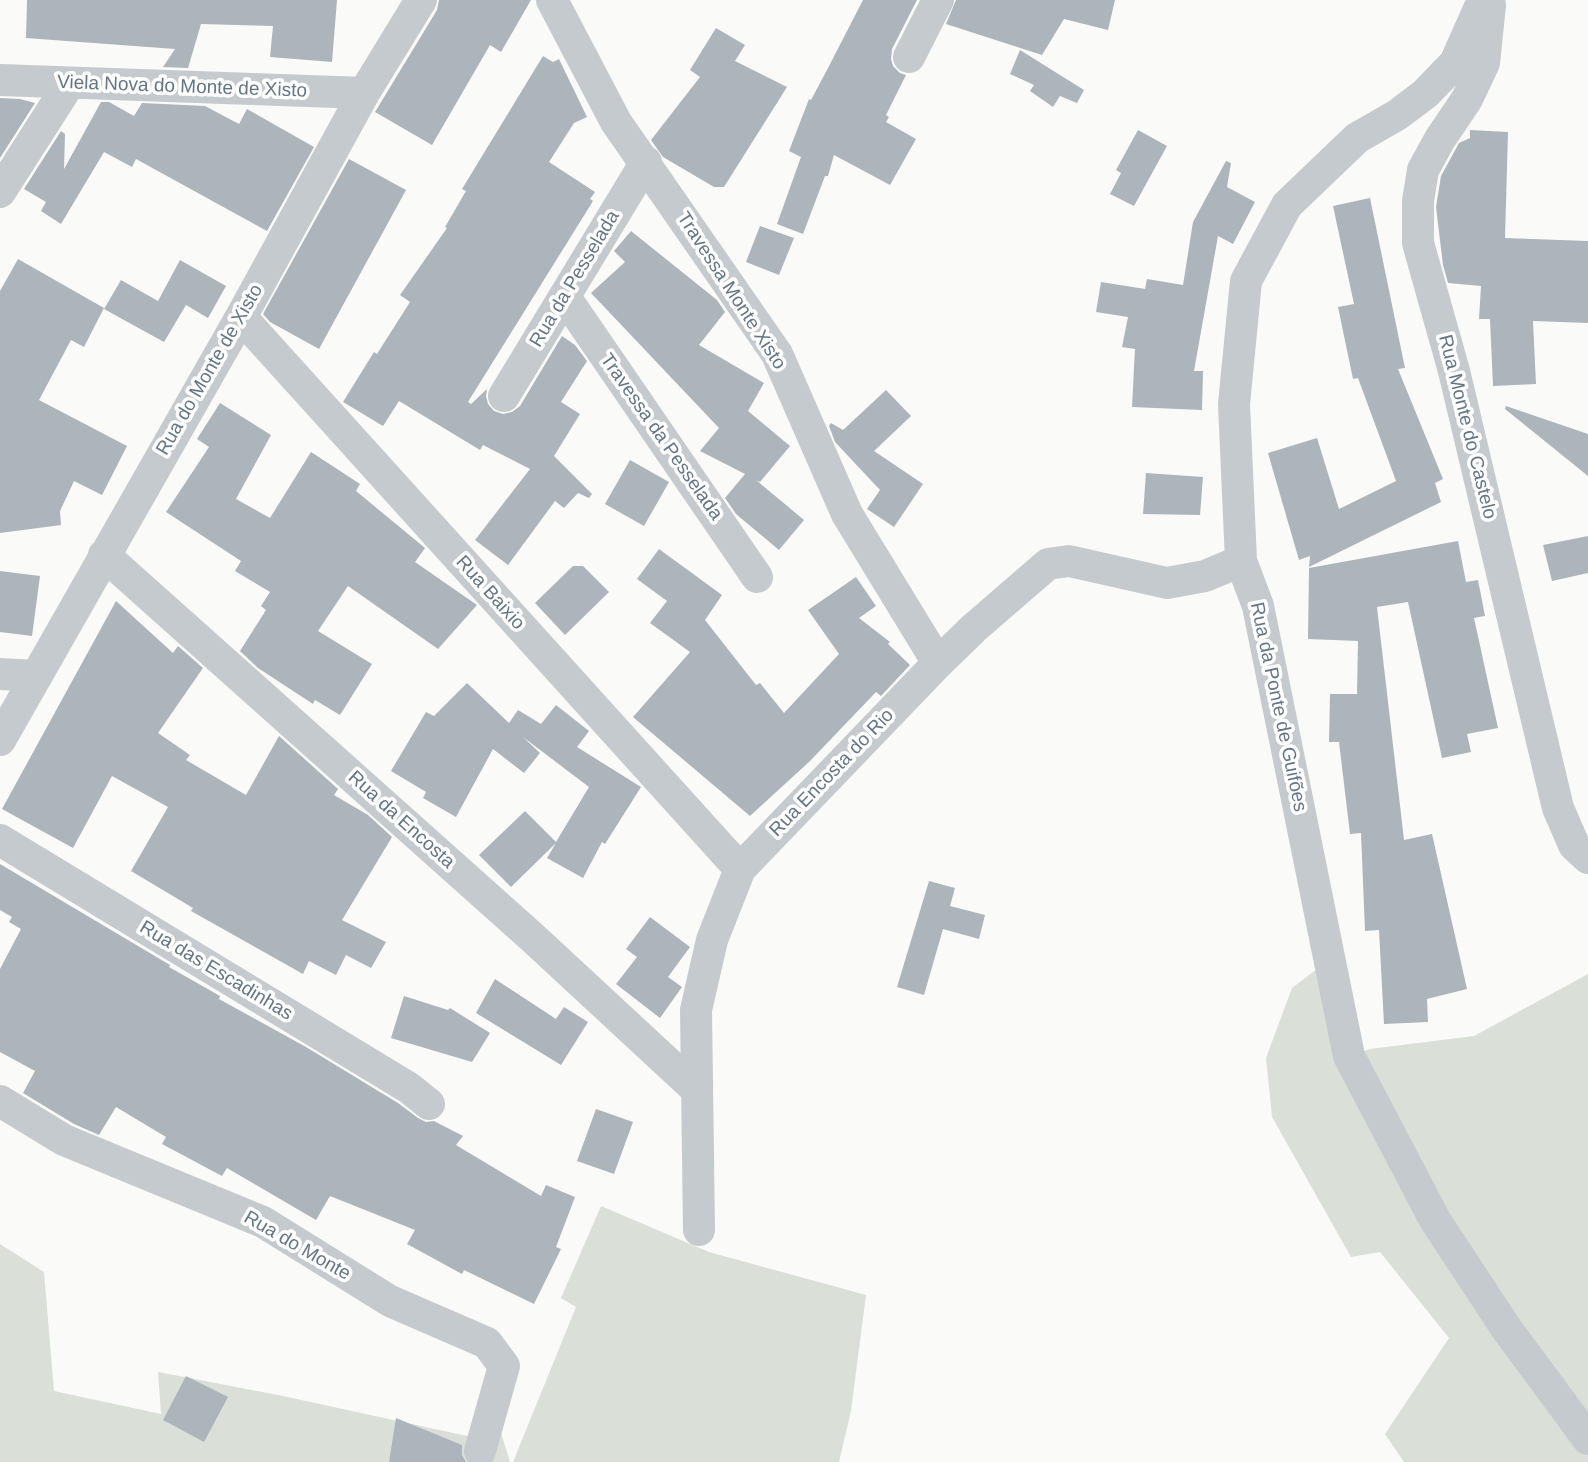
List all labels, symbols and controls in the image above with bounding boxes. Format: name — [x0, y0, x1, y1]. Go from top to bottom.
street label: Viela Nova do Monte de Xisto — [57, 71, 307, 103]
street label: Rua da Pesselada — [525, 207, 625, 351]
street label: Travessa Monte Xisto — [672, 208, 790, 374]
street label: Rua do Monte de Xisto — [152, 281, 268, 459]
street label: Rua Monte do Castelo — [1433, 333, 1501, 521]
street label: Travessa da Pesselada — [595, 349, 727, 525]
street label: Rua Baixio — [451, 551, 529, 635]
street label: Rua da Ponte de Guifões — [1245, 600, 1311, 814]
street label: Rua Encosta do Rio — [765, 704, 899, 842]
street label: Rua da Encosta — [343, 766, 459, 874]
street label: Rua das Escadinhas — [135, 916, 297, 1026]
street label: Rua do Monte — [240, 1206, 354, 1286]

